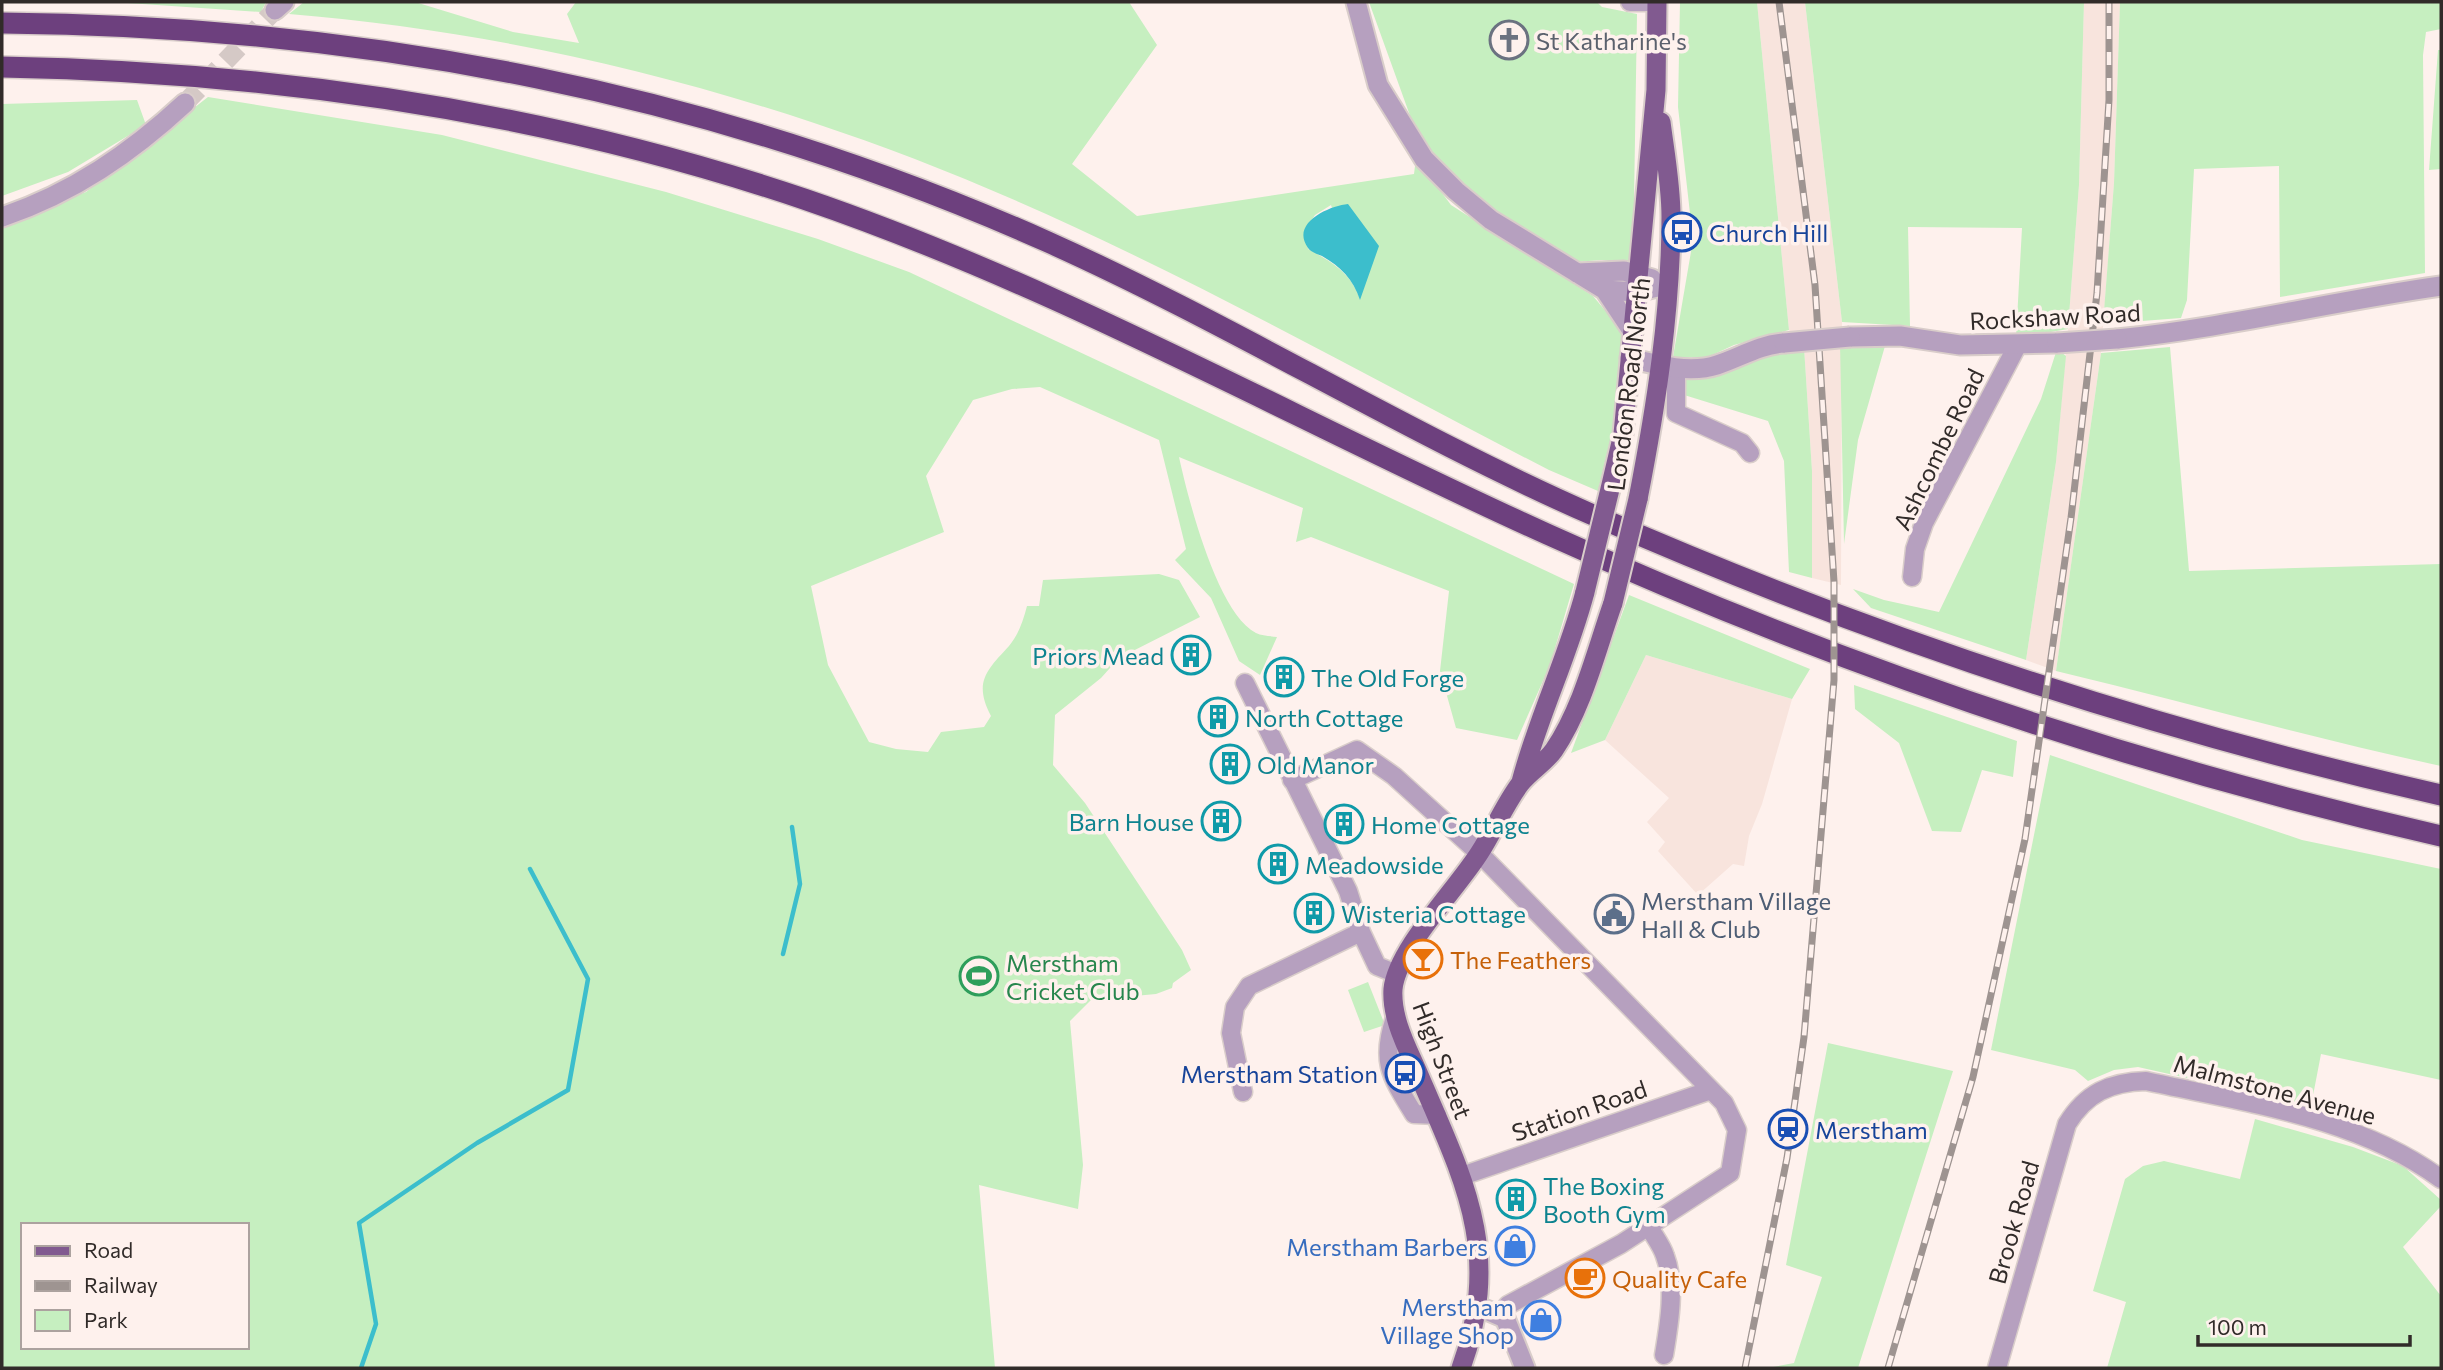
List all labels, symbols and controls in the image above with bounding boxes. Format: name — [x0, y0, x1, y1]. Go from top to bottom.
church icon: St Katharine's — [1488, 19, 1530, 61]
place label: St Katharine's — [1536, 26, 1687, 55]
bus stop icon: Church Hill — [1661, 211, 1703, 253]
place label: Church Hill — [1709, 218, 1828, 247]
street label: London Road North — [1601, 276, 1655, 492]
street label: Rockshaw Road — [1969, 297, 2141, 335]
street label: Ashcombe Road — [1886, 364, 1990, 534]
building icon: Priors Mead — [1170, 634, 1212, 676]
place label: Priors Mead — [1032, 641, 1164, 670]
building icon: The Old Forge — [1263, 656, 1305, 698]
place label: The Old Forge — [1311, 663, 1464, 692]
building icon: North Cottage — [1197, 696, 1239, 738]
place label: North Cottage — [1245, 703, 1403, 732]
building icon: Old Manor — [1209, 743, 1251, 785]
place label: Old Manor — [1257, 750, 1375, 779]
building icon: Barn House — [1200, 800, 1242, 842]
building icon: Home Cottage — [1323, 803, 1365, 845]
place label: Barn House — [1069, 807, 1194, 836]
place label: Home Cottage — [1371, 810, 1530, 839]
building icon: Meadowside — [1257, 843, 1299, 885]
place label: Meadowside — [1305, 850, 1444, 879]
place label: Merstham Village Hall & Club — [1641, 886, 1831, 943]
building icon: Wisteria Cottage — [1293, 892, 1335, 934]
public building icon: Merstham Village Hall & Club — [1593, 893, 1635, 935]
place label: Wisteria Cottage — [1341, 899, 1526, 928]
bar icon: The Feathers — [1402, 938, 1444, 980]
place label: The Feathers — [1450, 945, 1591, 974]
place label: Merstham Cricket Club — [1006, 948, 1140, 1005]
sports icon: Merstham Cricket Club — [958, 955, 1000, 997]
street label: High Street — [1407, 997, 1479, 1123]
street label: Malmstone Avenue — [2171, 1048, 2379, 1130]
bus stop icon: Merstham Station — [1384, 1052, 1426, 1094]
place label: Merstham Station — [1180, 1059, 1378, 1088]
street label: Station Road — [1508, 1073, 1650, 1147]
station icon: Merstham — [1767, 1108, 1809, 1150]
place label: Merstham — [1815, 1115, 1928, 1144]
street label: Brook Road — [1982, 1157, 2044, 1287]
place label: The Boxing Booth Gym — [1543, 1171, 1666, 1228]
building icon: The Boxing Booth Gym — [1495, 1178, 1537, 1220]
legend — [21, 1223, 248, 1349]
shop icon: Merstham Barbers — [1494, 1225, 1536, 1267]
place label: Merstham Barbers — [1286, 1232, 1488, 1261]
text: Road — [84, 1237, 133, 1262]
cafe icon: Quality Cafe — [1564, 1257, 1606, 1299]
place label: Quality Cafe — [1612, 1264, 1747, 1293]
text: Railway — [84, 1272, 158, 1297]
place label: Merstham Village Shop — [1380, 1292, 1514, 1349]
shop icon: Merstham Village Shop — [1520, 1299, 1562, 1341]
scale bar — [2198, 1304, 2410, 1348]
text: Park — [84, 1307, 128, 1332]
text: 100 m — [2208, 1314, 2267, 1339]

